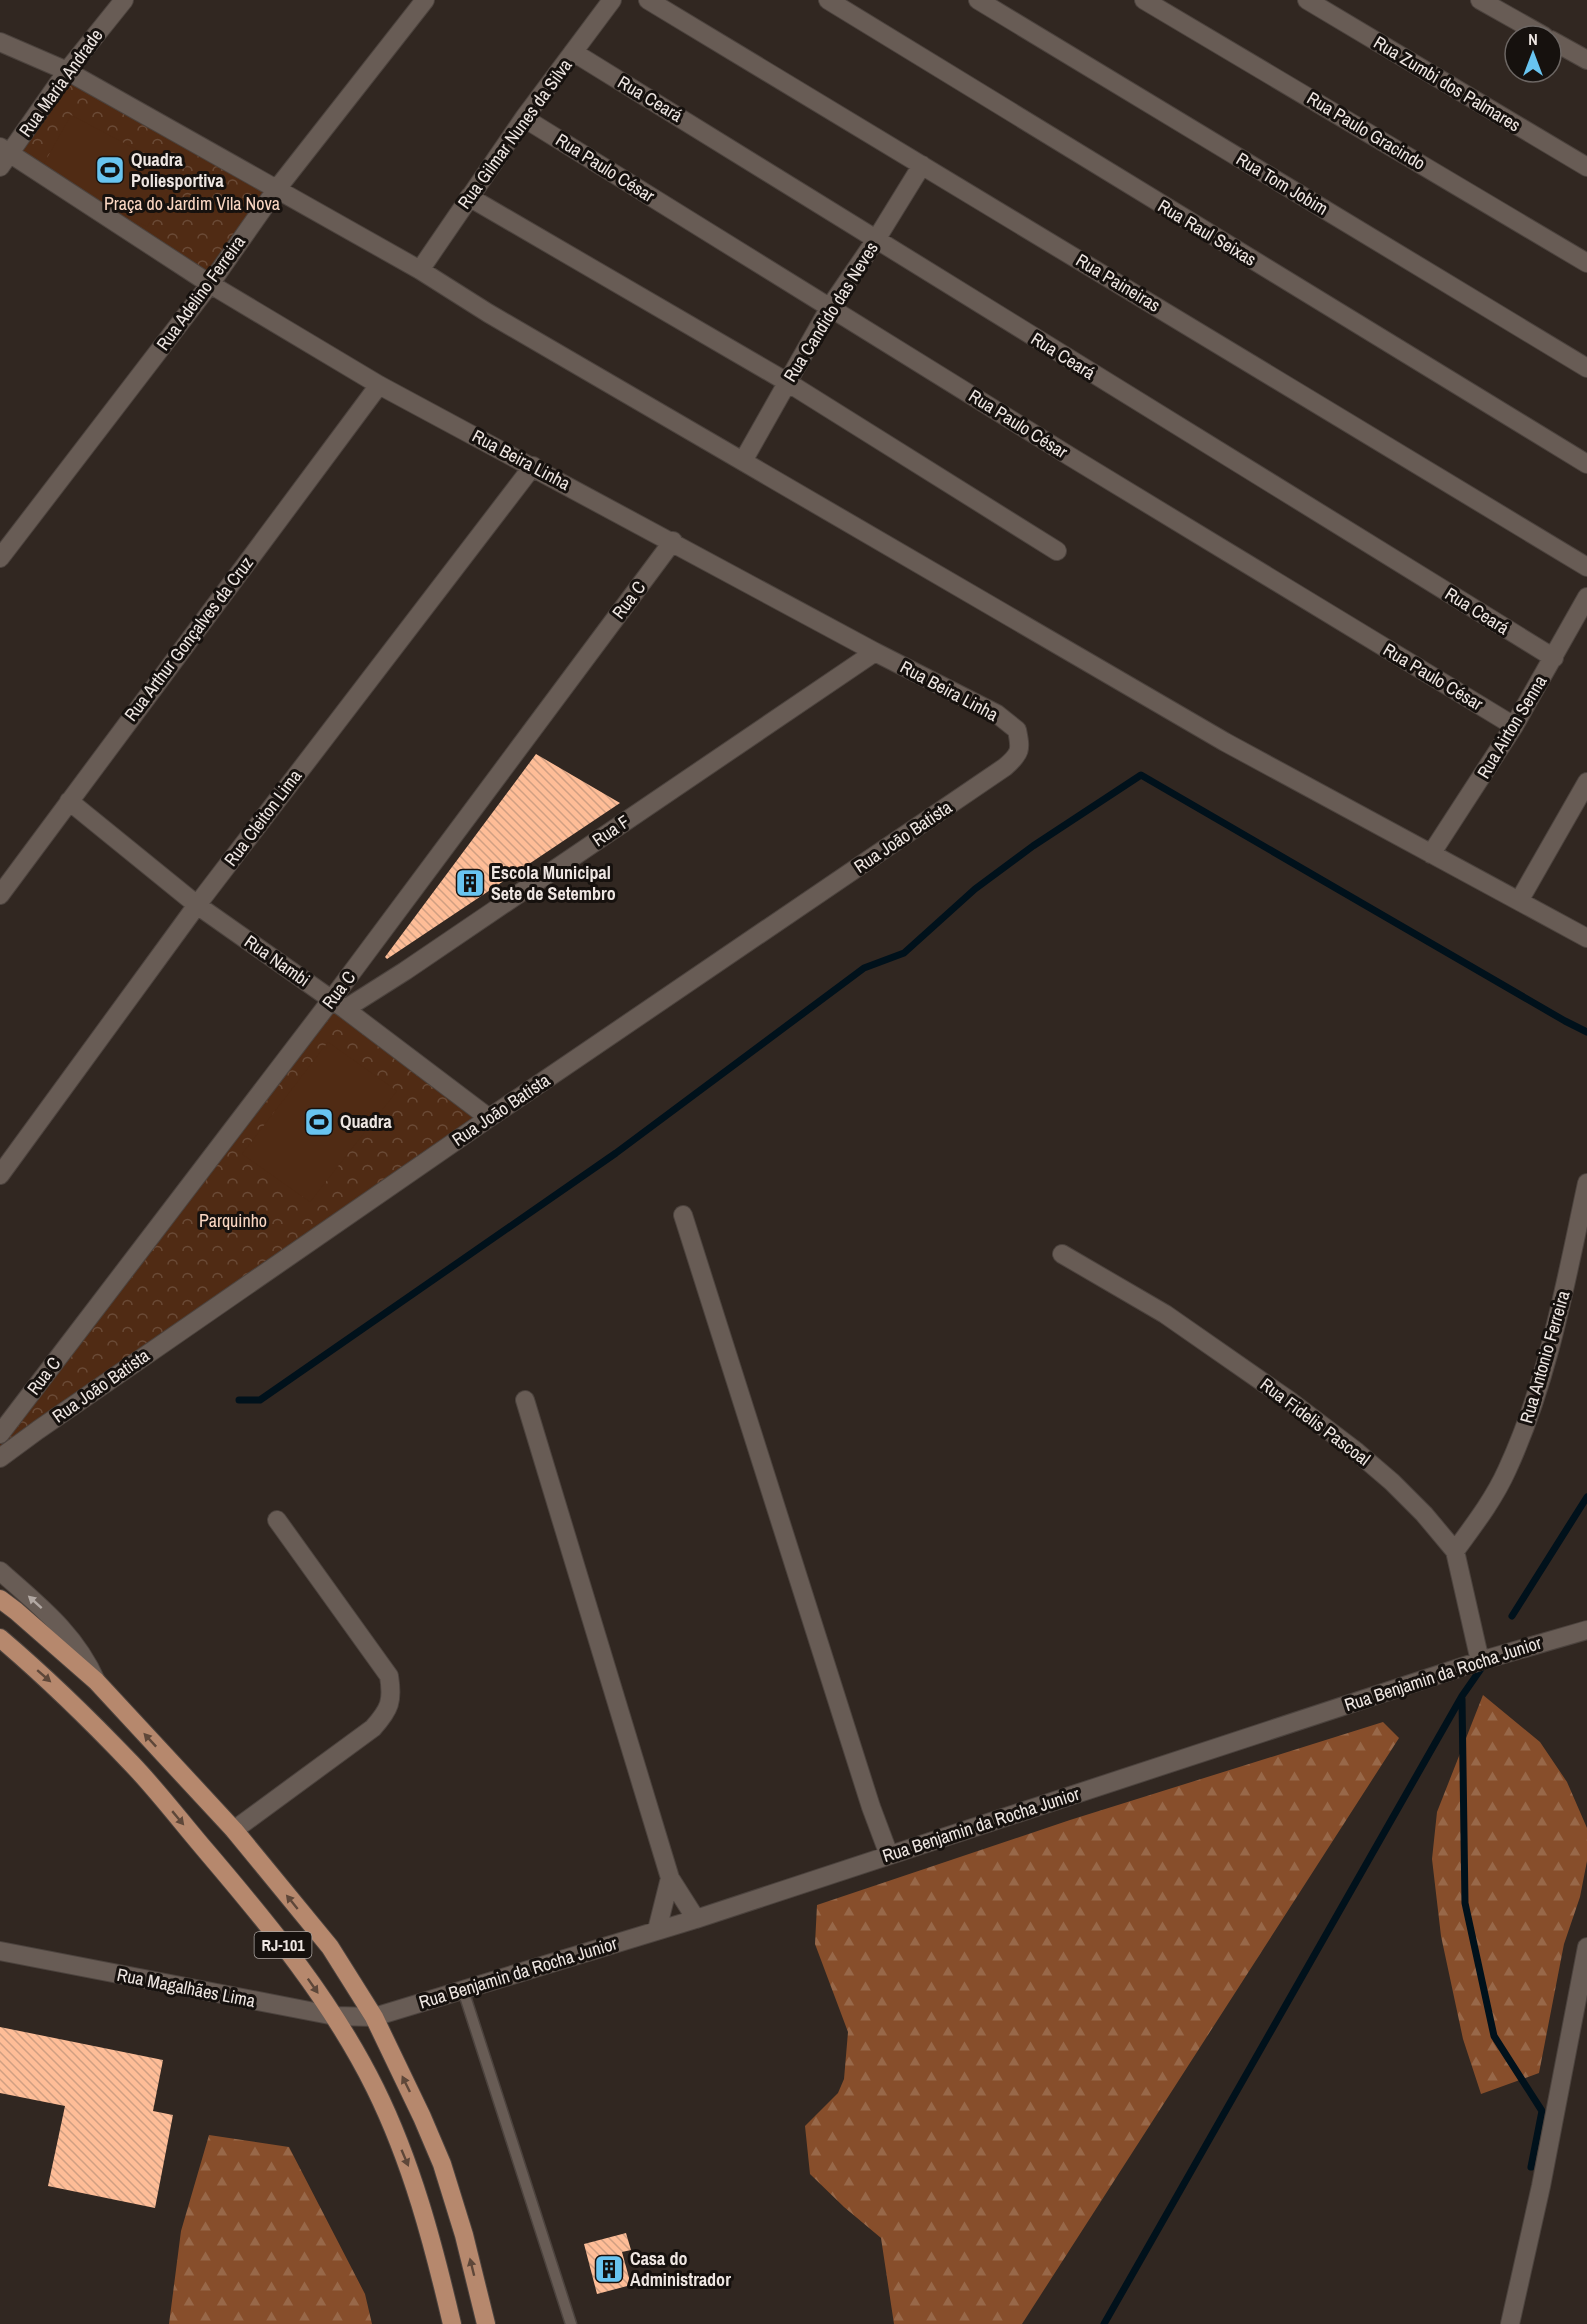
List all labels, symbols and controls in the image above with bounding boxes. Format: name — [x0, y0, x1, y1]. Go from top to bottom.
street label: Rua Maria Andrade — [13, 24, 108, 142]
north arrow — [1503, 24, 1563, 84]
text: N — [1528, 28, 1538, 50]
street label: Rua Zumbi dos Palmares — [1369, 30, 1525, 137]
street label: Rua Gilmar Nunes da Silva — [452, 54, 578, 214]
street label: Rua Ceará — [613, 69, 687, 128]
street label: Rua Paulo Gracindo — [1302, 85, 1430, 176]
street label: Rua Paulo César — [551, 127, 660, 208]
street label: Rua Tom Jobim — [1232, 146, 1333, 221]
place label: Quadra Poliesportiva — [131, 147, 224, 193]
sports icon: Quadra Poliesportiva — [94, 154, 126, 186]
park label: Praça do Jardim Vila Nova — [104, 191, 280, 216]
street label: Rua Raul Seixas — [1153, 193, 1261, 272]
street label: Rua Adelino Ferreira — [150, 230, 251, 355]
street label: Rua Candido das Neves — [777, 237, 884, 387]
street label: Rua Paineiras — [1071, 248, 1165, 318]
street label: Rua Ceará — [1026, 326, 1100, 385]
street label: Rua Paulo César — [964, 383, 1073, 464]
street label: Rua Beira Linha — [468, 423, 575, 496]
street label: Rua Arthur Gonçalves da Cruz — [118, 551, 259, 726]
street label: Rua C — [606, 575, 651, 624]
street label: Rua Ceará — [1440, 581, 1514, 640]
street label: Rua Paulo César — [1379, 637, 1488, 716]
street label: Rua Beira Linha — [896, 654, 1003, 727]
street label: Rua Airton Senna — [1471, 670, 1552, 783]
street label: Rua Cleiton Lima — [218, 764, 307, 871]
street label: Rua Joāo Batista — [849, 795, 957, 879]
street label: Rua F — [587, 809, 634, 852]
place label: Escola Municipal Sete de Setembro — [491, 860, 616, 906]
building icon: Escola Municipal Sete de Setembro — [454, 867, 486, 899]
street label: Rua Nambi — [240, 929, 315, 992]
street label: Rua C — [316, 965, 361, 1014]
street label: Rua Joāo Batista — [447, 1068, 555, 1152]
sports icon: Quadra — [303, 1106, 335, 1138]
place label: Quadra — [340, 1109, 392, 1134]
park label: Parquinho — [199, 1208, 267, 1233]
street label: Rua Antonio Ferreira — [1514, 1288, 1575, 1426]
street label: Rua Joāo Batista — [47, 1343, 154, 1428]
street label: Rua C — [21, 1351, 66, 1400]
street label: Rua Fidelis Pascoal — [1255, 1372, 1376, 1471]
one-way arrow — [28, 1595, 43, 1609]
street label: Rua Benjamin da Rocha Junior — [1341, 1630, 1545, 1717]
one-way arrow — [37, 1669, 52, 1683]
one-way arrow — [143, 1732, 157, 1747]
street label: Rua Benjamin da Rocha Junior — [879, 1781, 1083, 1868]
one-way arrow — [171, 1810, 184, 1825]
one-way arrow — [286, 1894, 299, 1910]
street label: Rua Benjamin da Rocha Junior — [416, 1930, 620, 2015]
road number: RJ-101 — [254, 1932, 312, 1958]
street label: Rua Magalhães Lima — [115, 1962, 257, 2013]
one-way arrow — [308, 1978, 319, 1994]
one-way arrow — [402, 2076, 411, 2093]
one-way arrow — [400, 2149, 409, 2166]
place label: Casa do Administrador — [630, 2246, 731, 2292]
building icon: Casa do Administrador — [593, 2253, 625, 2285]
one-way arrow — [466, 2258, 476, 2276]

